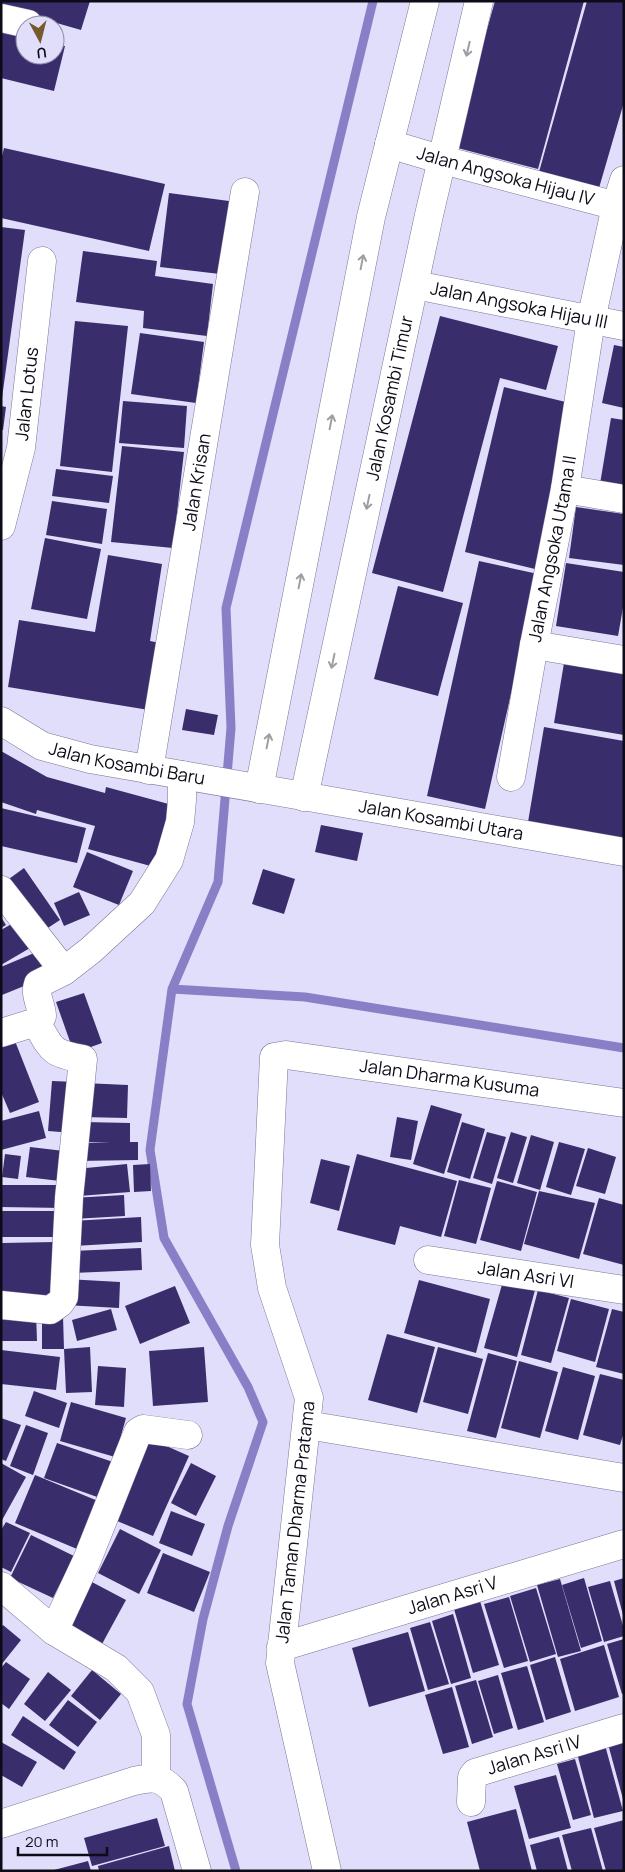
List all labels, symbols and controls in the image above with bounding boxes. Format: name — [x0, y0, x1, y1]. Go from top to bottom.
north arrow — [15, 15, 65, 65]
one-way arrow — [463, 40, 472, 56]
text: U — [35, 43, 48, 63]
street label: Jalan Angsoka Hijau IV — [414, 140, 597, 211]
one-way arrow — [358, 255, 368, 271]
street label: Jalan Angsoka Hijau III — [428, 275, 610, 334]
street label: Jalan Kosambi Timur — [359, 313, 418, 483]
street label: Jalan Lotus — [9, 346, 43, 442]
one-way arrow — [327, 414, 336, 430]
street label: Jalan Krisan — [176, 431, 216, 532]
street label: Jalan Angsoka Utama II — [522, 454, 581, 644]
one-way arrow — [363, 494, 372, 510]
one-way arrow — [295, 574, 305, 590]
one-way arrow — [328, 653, 337, 669]
one-way arrow — [264, 733, 273, 749]
street label: Jalan Kosambi Baru — [46, 735, 207, 790]
street label: Jalan Kosambi Utara — [357, 793, 525, 845]
street label: Jalan Dharma Kusuma — [358, 1053, 541, 1102]
street label: Jalan Asri VI — [476, 1255, 576, 1293]
street label: Jalan Taman Dharma Pratama — [269, 1400, 320, 1644]
street label: Jalan Asri V — [404, 1570, 500, 1619]
street label: Jalan Asri IV — [484, 1729, 584, 1780]
scale bar — [18, 1824, 106, 1856]
text: 20 m — [25, 1831, 58, 1852]

